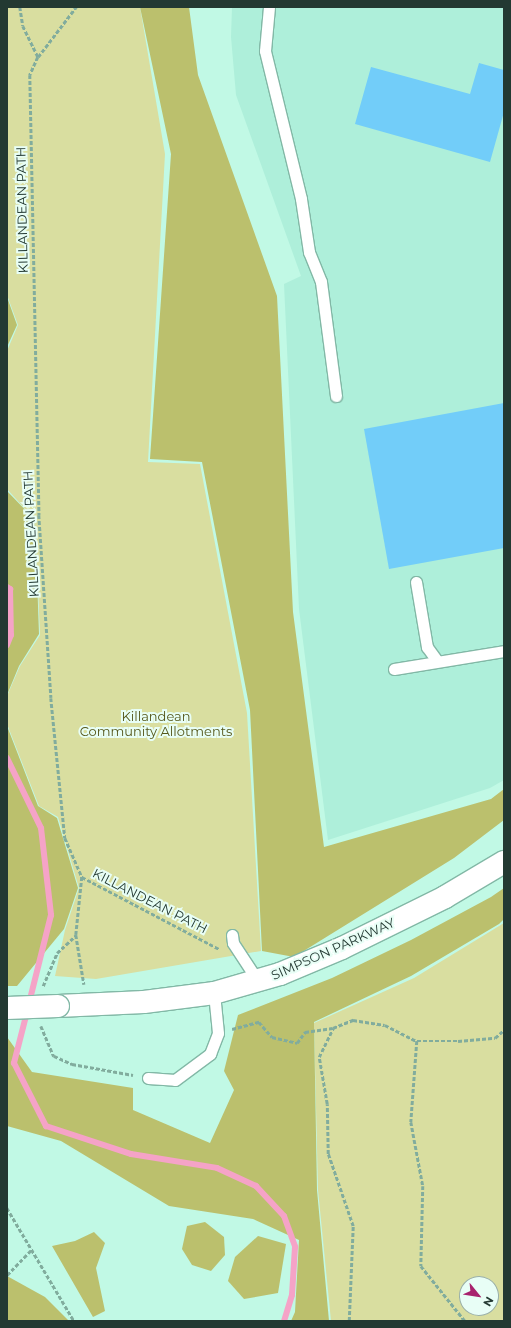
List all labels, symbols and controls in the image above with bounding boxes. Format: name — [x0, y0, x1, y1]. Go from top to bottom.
street label: KILLANDEAN PATH — [13, 146, 31, 274]
street label: KILLANDEAN PATH — [20, 470, 42, 598]
park label: Killandean Community Allotments — [80, 709, 232, 740]
street label: KILLANDEAN PATH — [90, 865, 210, 937]
street label: SIMPSON PARKWAY — [269, 915, 397, 983]
north arrow — [459, 1276, 499, 1316]
text: N — [480, 1294, 497, 1309]

